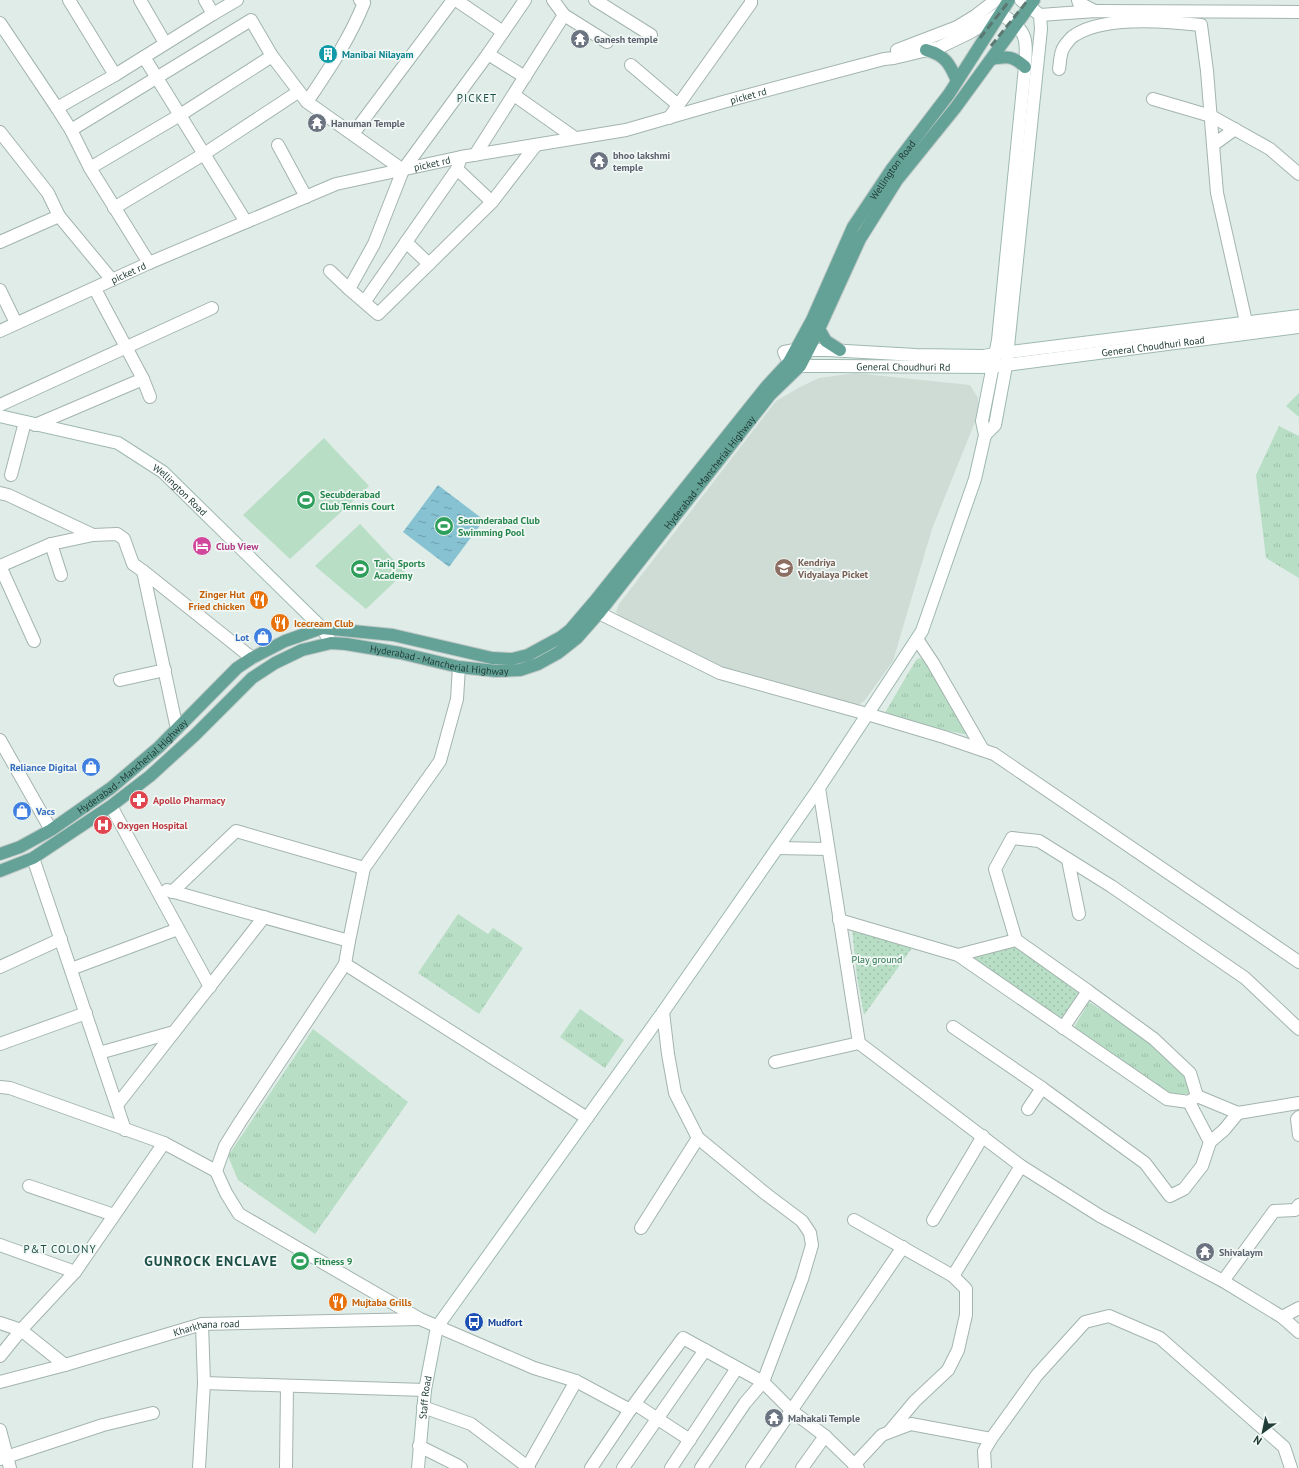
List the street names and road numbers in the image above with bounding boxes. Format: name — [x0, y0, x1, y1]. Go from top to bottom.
street label: picket rd — [729, 85, 768, 107]
street label: Wellington Road — [867, 138, 919, 202]
street label: picket rd — [413, 153, 452, 174]
street label: picket rd — [109, 259, 148, 287]
street label: General Choudhuri Road — [1101, 333, 1206, 360]
street label: General Choudhuri Rd — [856, 360, 951, 374]
street label: Hyderabad - Mancherial Highway — [661, 413, 759, 532]
street label: Wellington Road — [150, 461, 210, 519]
street label: Hyderabad - Mancherial Highway — [369, 642, 509, 678]
street label: Hyderabad - Mancherial Highway — [75, 716, 191, 817]
street label: Kharkhana road — [172, 1317, 240, 1339]
street label: Staff Road — [416, 1374, 435, 1420]

